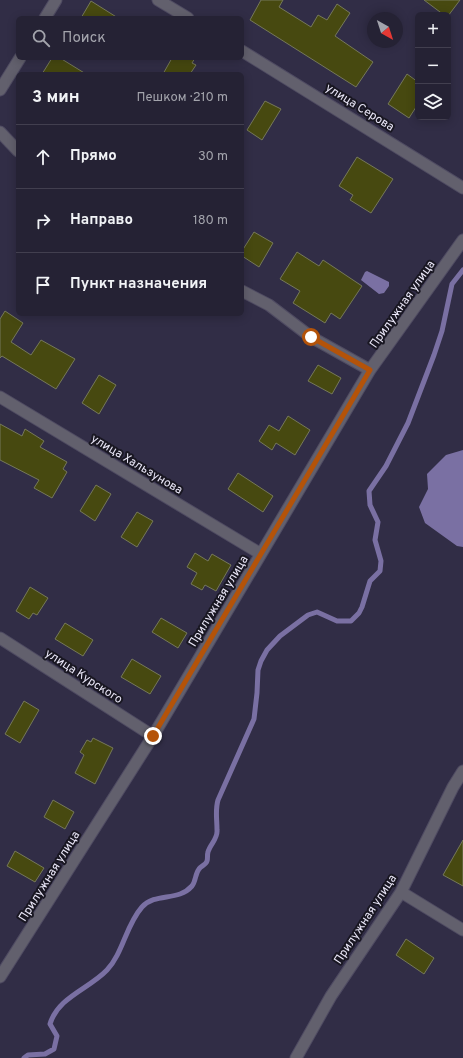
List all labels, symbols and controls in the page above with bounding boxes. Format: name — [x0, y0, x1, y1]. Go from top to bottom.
north arrow — [367, 12, 403, 48]
map controls — [415, 12, 451, 120]
button: + — [415, 12, 451, 48]
search box — [16, 16, 244, 60]
icon: search — [30, 27, 52, 49]
text: Поиск — [62, 29, 106, 48]
button: − — [415, 48, 451, 84]
street label: улица Серова — [322, 80, 397, 135]
button: layers — [415, 84, 451, 120]
text: 3 мин — [32, 87, 80, 109]
text: Пешком · 210 m — [137, 90, 228, 106]
icon: ahead — [32, 146, 54, 168]
text: Прямо — [70, 147, 117, 166]
text: 30 m — [198, 149, 228, 165]
icon: right — [32, 210, 54, 232]
text: Направо — [70, 211, 133, 230]
text: 180 m — [193, 213, 228, 229]
street label: Прилужная улица — [366, 257, 439, 352]
icon: arrive — [32, 274, 54, 296]
text: Пункт назначения — [70, 275, 207, 294]
route start — [302, 328, 320, 346]
street label: улица Хальзунова — [88, 431, 185, 499]
street label: Прилужная улица — [185, 553, 252, 650]
street label: улица Курского — [42, 646, 126, 708]
route end — [144, 727, 162, 745]
street label: Прилужная улица — [16, 828, 84, 925]
street label: Прилужная улица — [331, 872, 401, 967]

